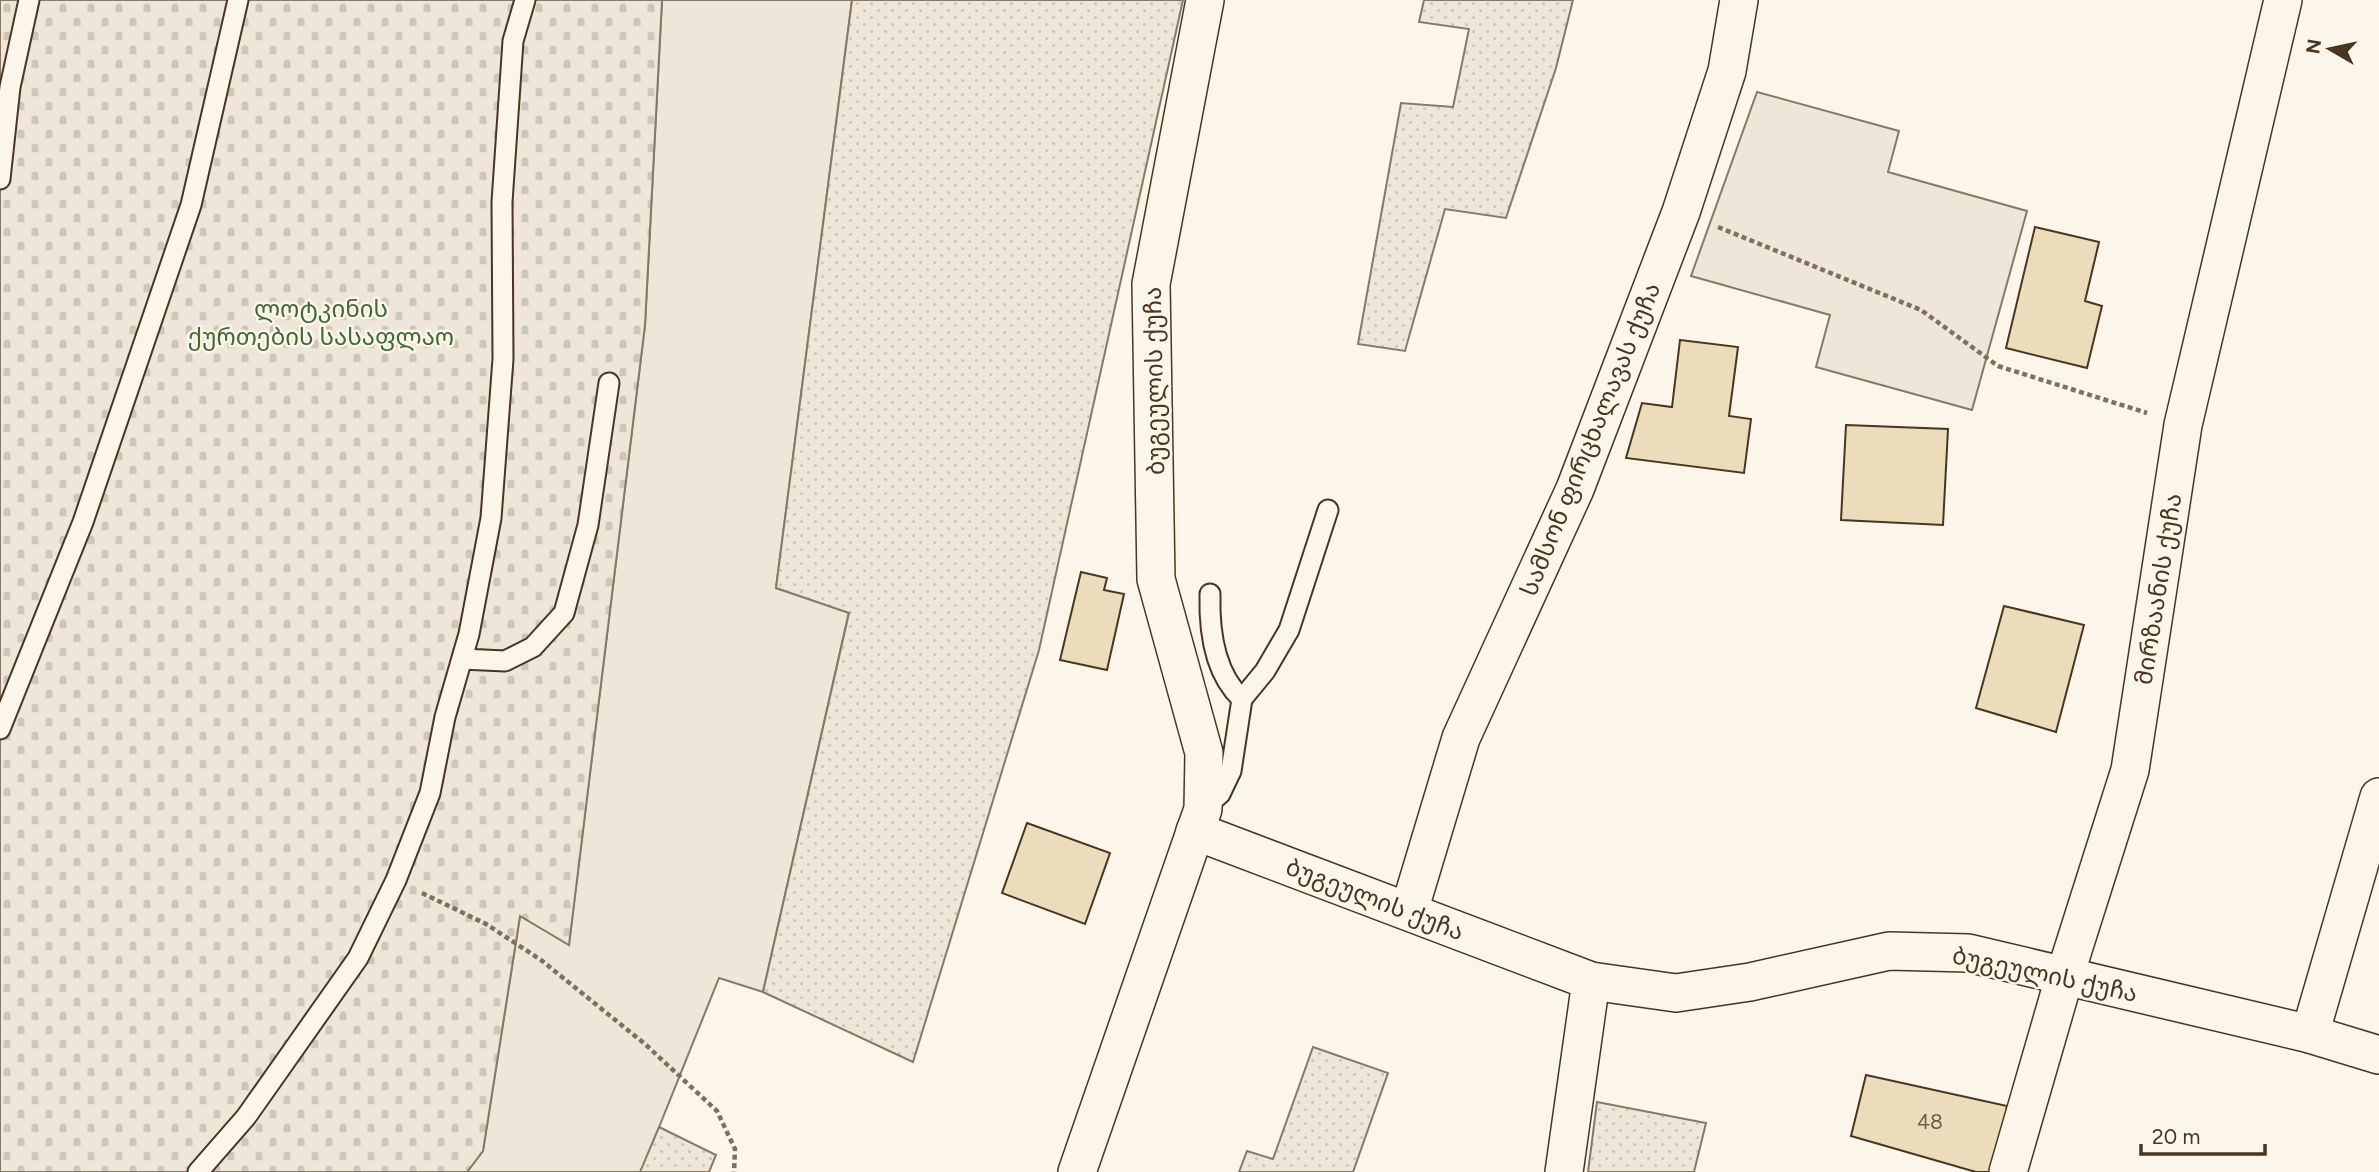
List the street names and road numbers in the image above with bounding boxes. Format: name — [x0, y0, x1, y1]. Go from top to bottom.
street label: სამსონ ფირცხალავას ქუჩა — [1514, 278, 1666, 600]
street label: ბუგეულის ქუჩა — [1138, 287, 1170, 475]
street label: მირზაანის ქუჩა — [2129, 491, 2187, 687]
street label: ბუგეულის ქუჩა — [1282, 852, 1468, 946]
street label: ბუგეულის ქუჩა — [1950, 940, 2140, 1008]

